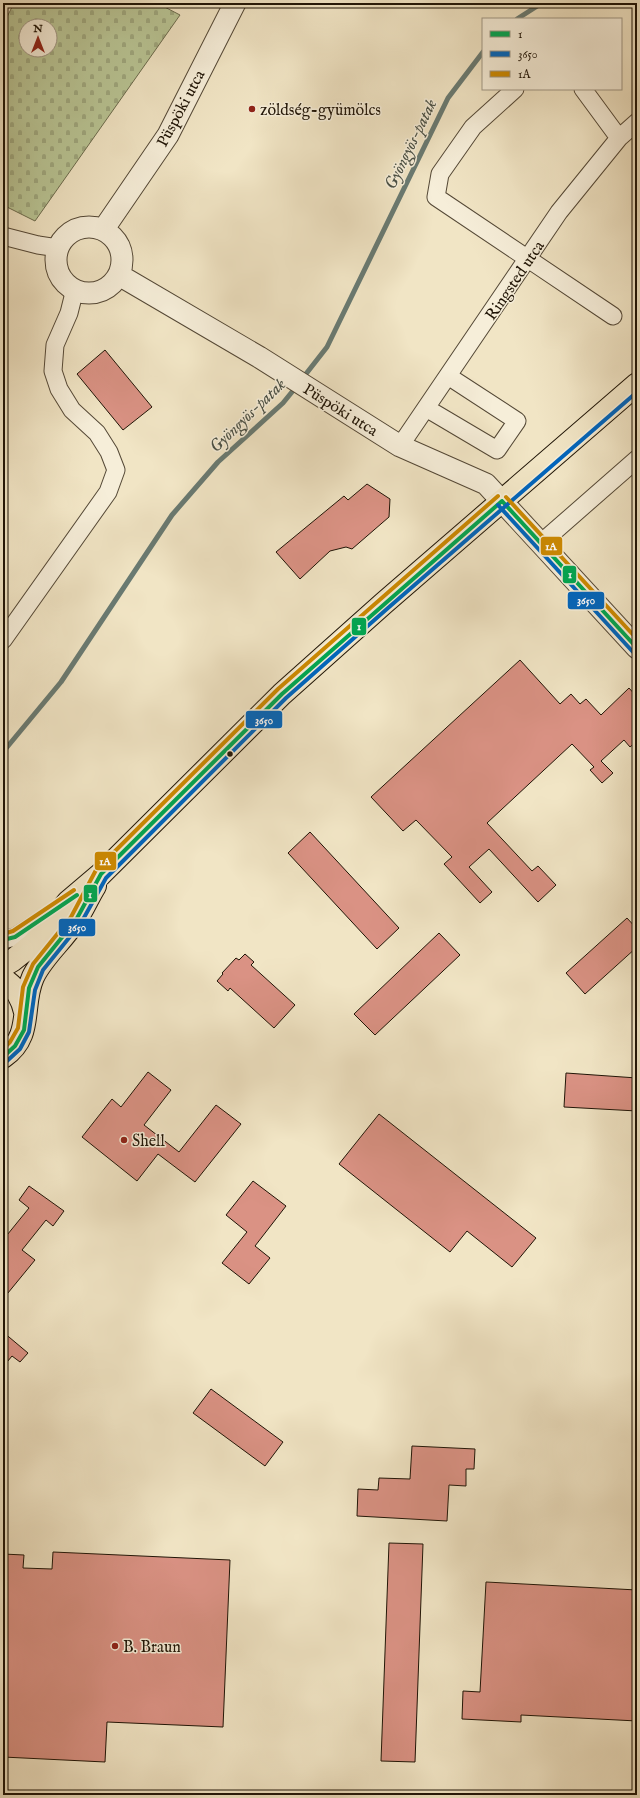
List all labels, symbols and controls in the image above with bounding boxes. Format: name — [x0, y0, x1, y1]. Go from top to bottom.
north arrow — [18, 18, 58, 58]
legend — [482, 18, 622, 90]
text: N — [32, 22, 43, 36]
text: 1 — [518, 27, 522, 42]
text: 3650 — [518, 47, 538, 62]
street label: Püspöki utca — [153, 67, 210, 151]
text: 1A — [518, 67, 531, 82]
water label: Gyöngyös-patak — [380, 96, 442, 193]
place label: zöldség-gyümölcs — [260, 101, 381, 121]
marker: zöldség-gyümölcs — [247, 104, 257, 114]
street label: Ringsted utca — [482, 237, 550, 325]
water label: Gyöngyös-patak — [206, 374, 291, 458]
street label: Püspöki utca — [299, 380, 381, 442]
line badge: 1A — [540, 536, 563, 556]
text: 1A — [545, 540, 557, 554]
line badge: 1 — [562, 565, 577, 584]
text: 1 — [568, 568, 572, 582]
line badge: 3650 — [567, 591, 605, 610]
text: 3650 — [577, 594, 596, 608]
line badge: 1 — [351, 617, 367, 636]
text: 1 — [357, 620, 361, 634]
line badge: 3650 — [245, 710, 283, 729]
text: 3650 — [255, 714, 274, 728]
unlabelled marker — [225, 749, 235, 759]
line badge: 1A — [94, 851, 117, 871]
text: 1A — [99, 855, 111, 869]
line badge: 1 — [83, 884, 98, 903]
text: 1 — [88, 888, 92, 902]
line badge: 3650 — [58, 918, 96, 937]
text: 3650 — [68, 921, 87, 935]
place label: Shell — [132, 1132, 165, 1152]
marker: Shell — [119, 1135, 129, 1145]
place label: B. Braun — [123, 1638, 181, 1658]
marker: B. Braun — [110, 1641, 120, 1651]

